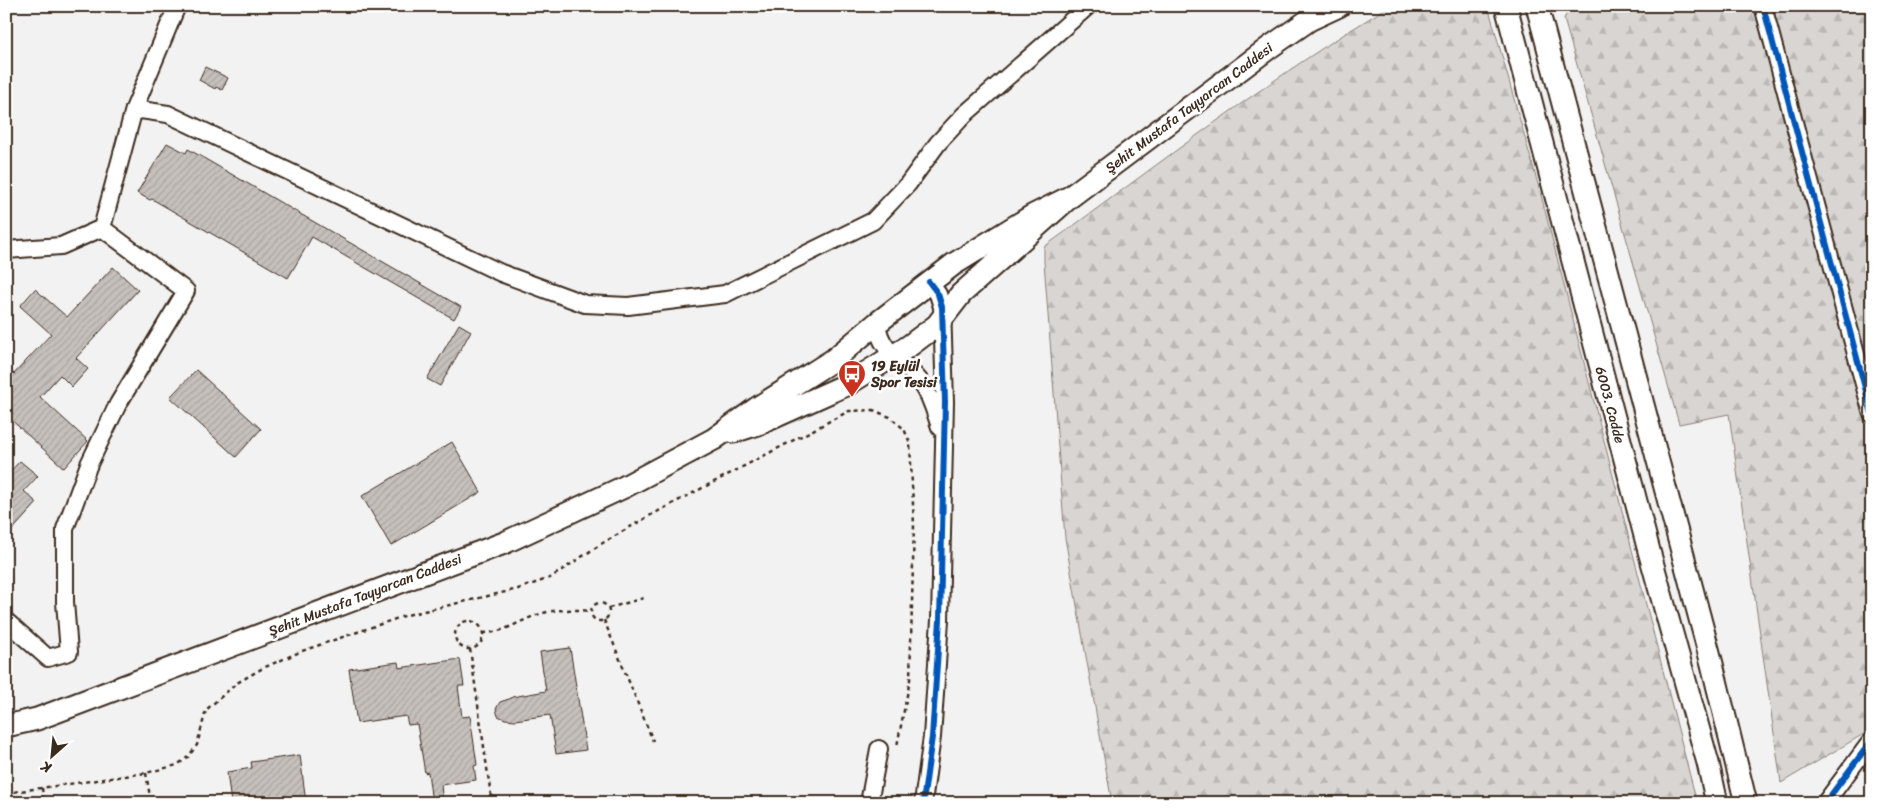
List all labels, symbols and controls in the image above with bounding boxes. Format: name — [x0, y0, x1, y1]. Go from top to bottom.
street label: Şehit Mustafa Tayyarcan Caddesi — [1099, 36, 1279, 180]
place label: 19 Eylül Spor Tesisi — [870, 354, 938, 395]
bus stop icon: 19 Eylül Spor Tesisi — [837, 359, 867, 398]
street label: 6003. Cadde — [1588, 364, 1632, 446]
street label: Şehit Mustafa Tayyarcan Caddesi — [265, 546, 466, 643]
north arrow — [28, 732, 78, 782]
text: K — [36, 753, 57, 781]

